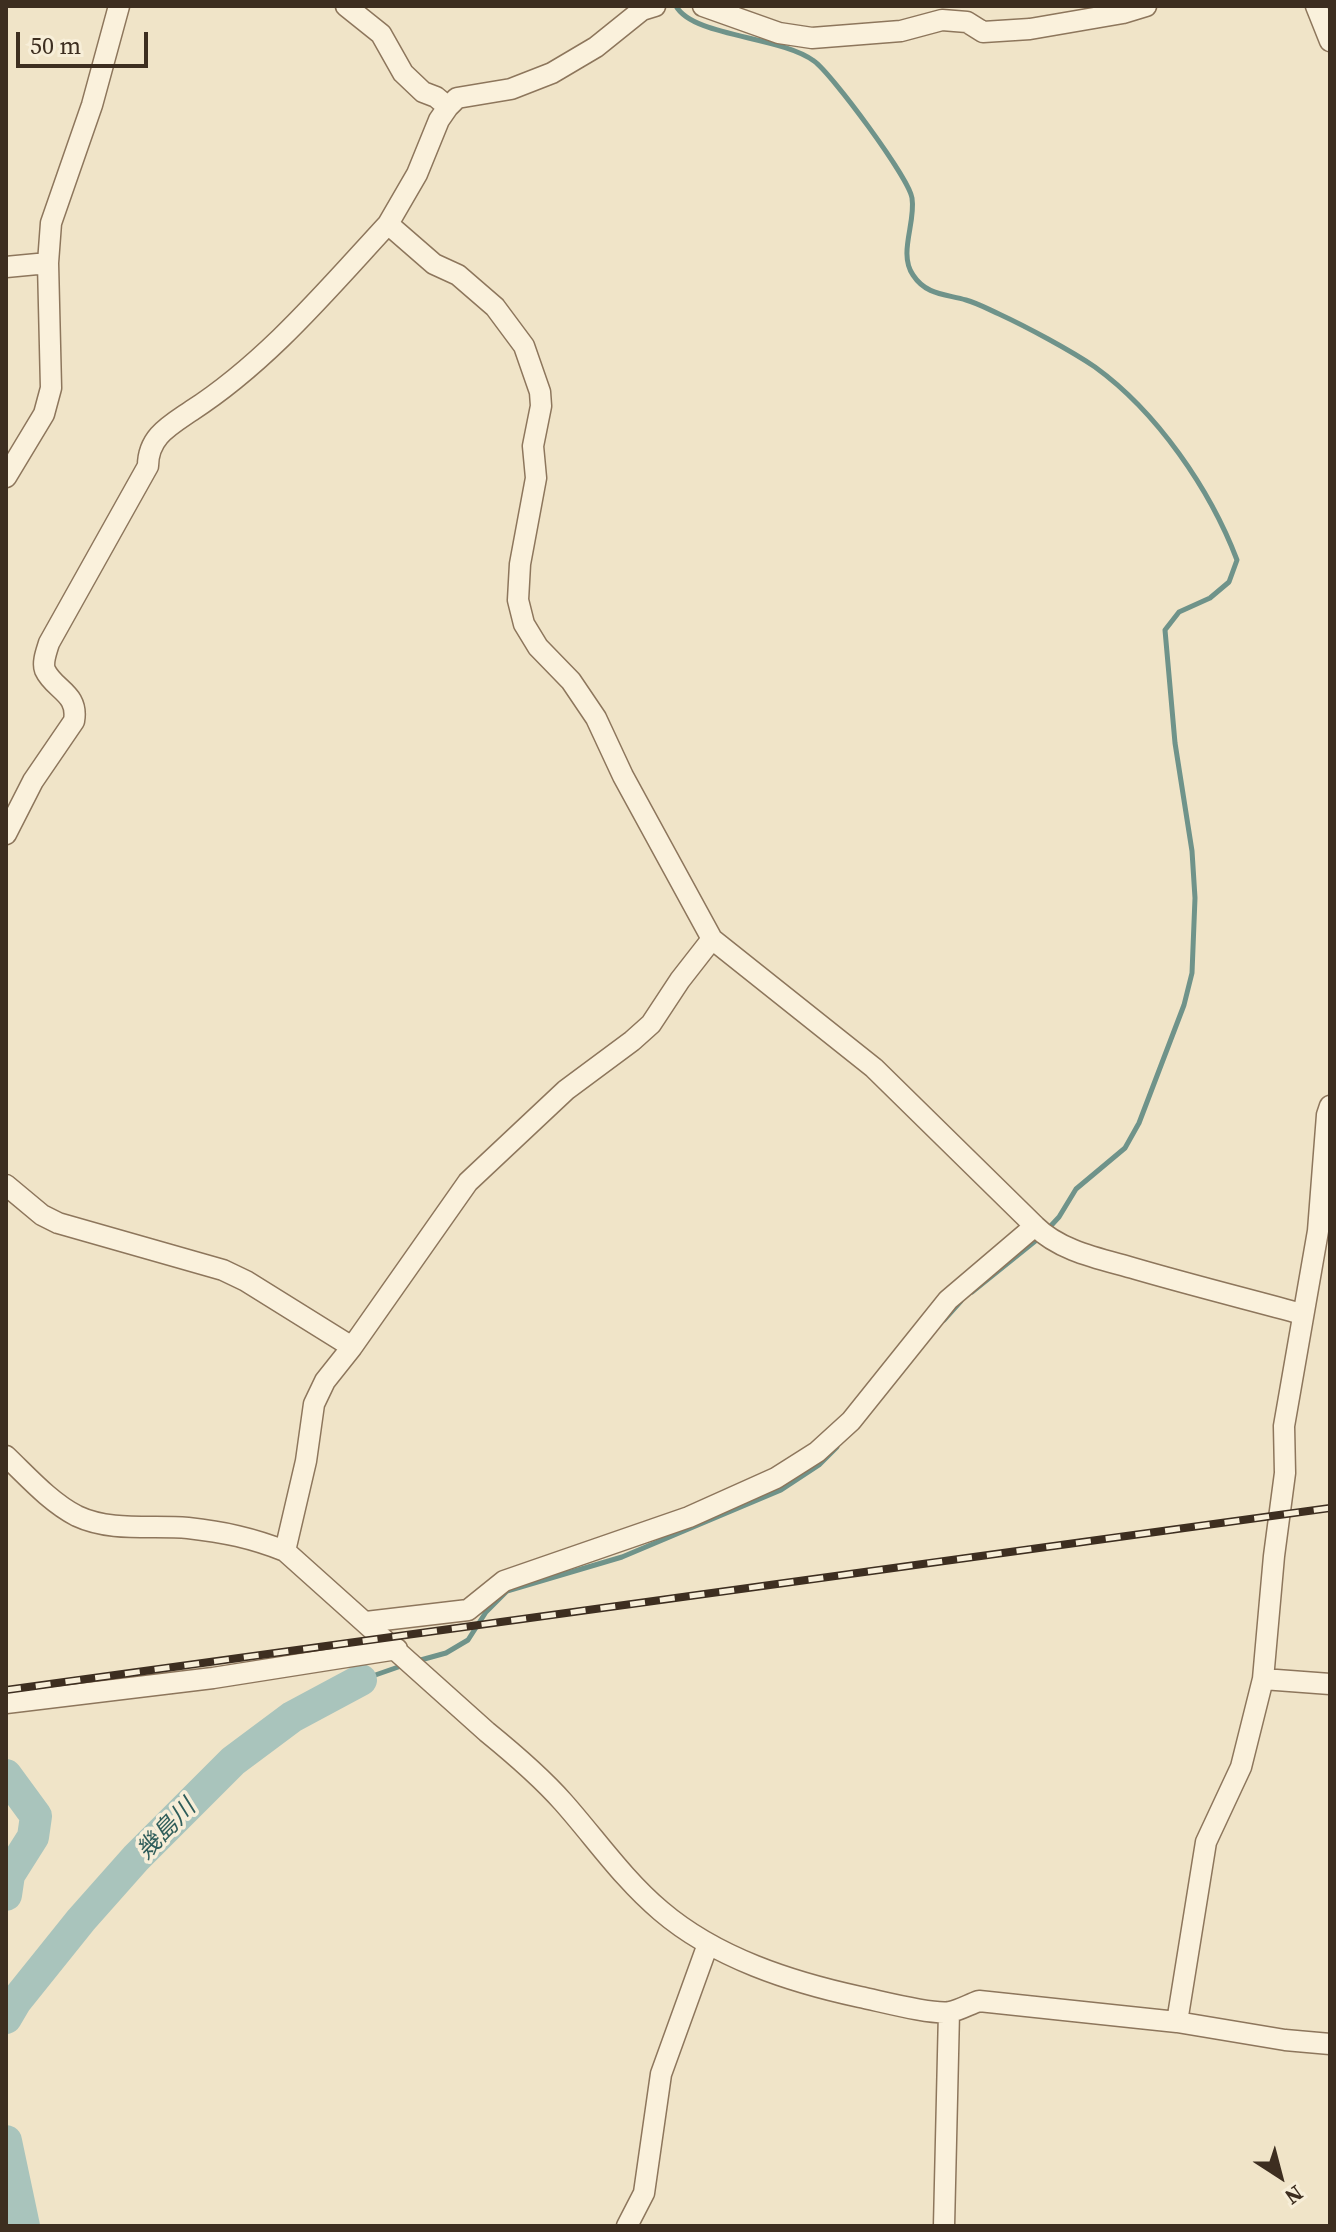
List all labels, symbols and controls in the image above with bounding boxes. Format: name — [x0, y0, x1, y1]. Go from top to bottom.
scale bar — [20, 16, 152, 66]
text: 50 m — [30, 29, 81, 62]
water label: 幾島川 — [132, 1794, 202, 1866]
north arrow — [1240, 2136, 1320, 2216]
text: N — [1279, 2179, 1309, 2212]

